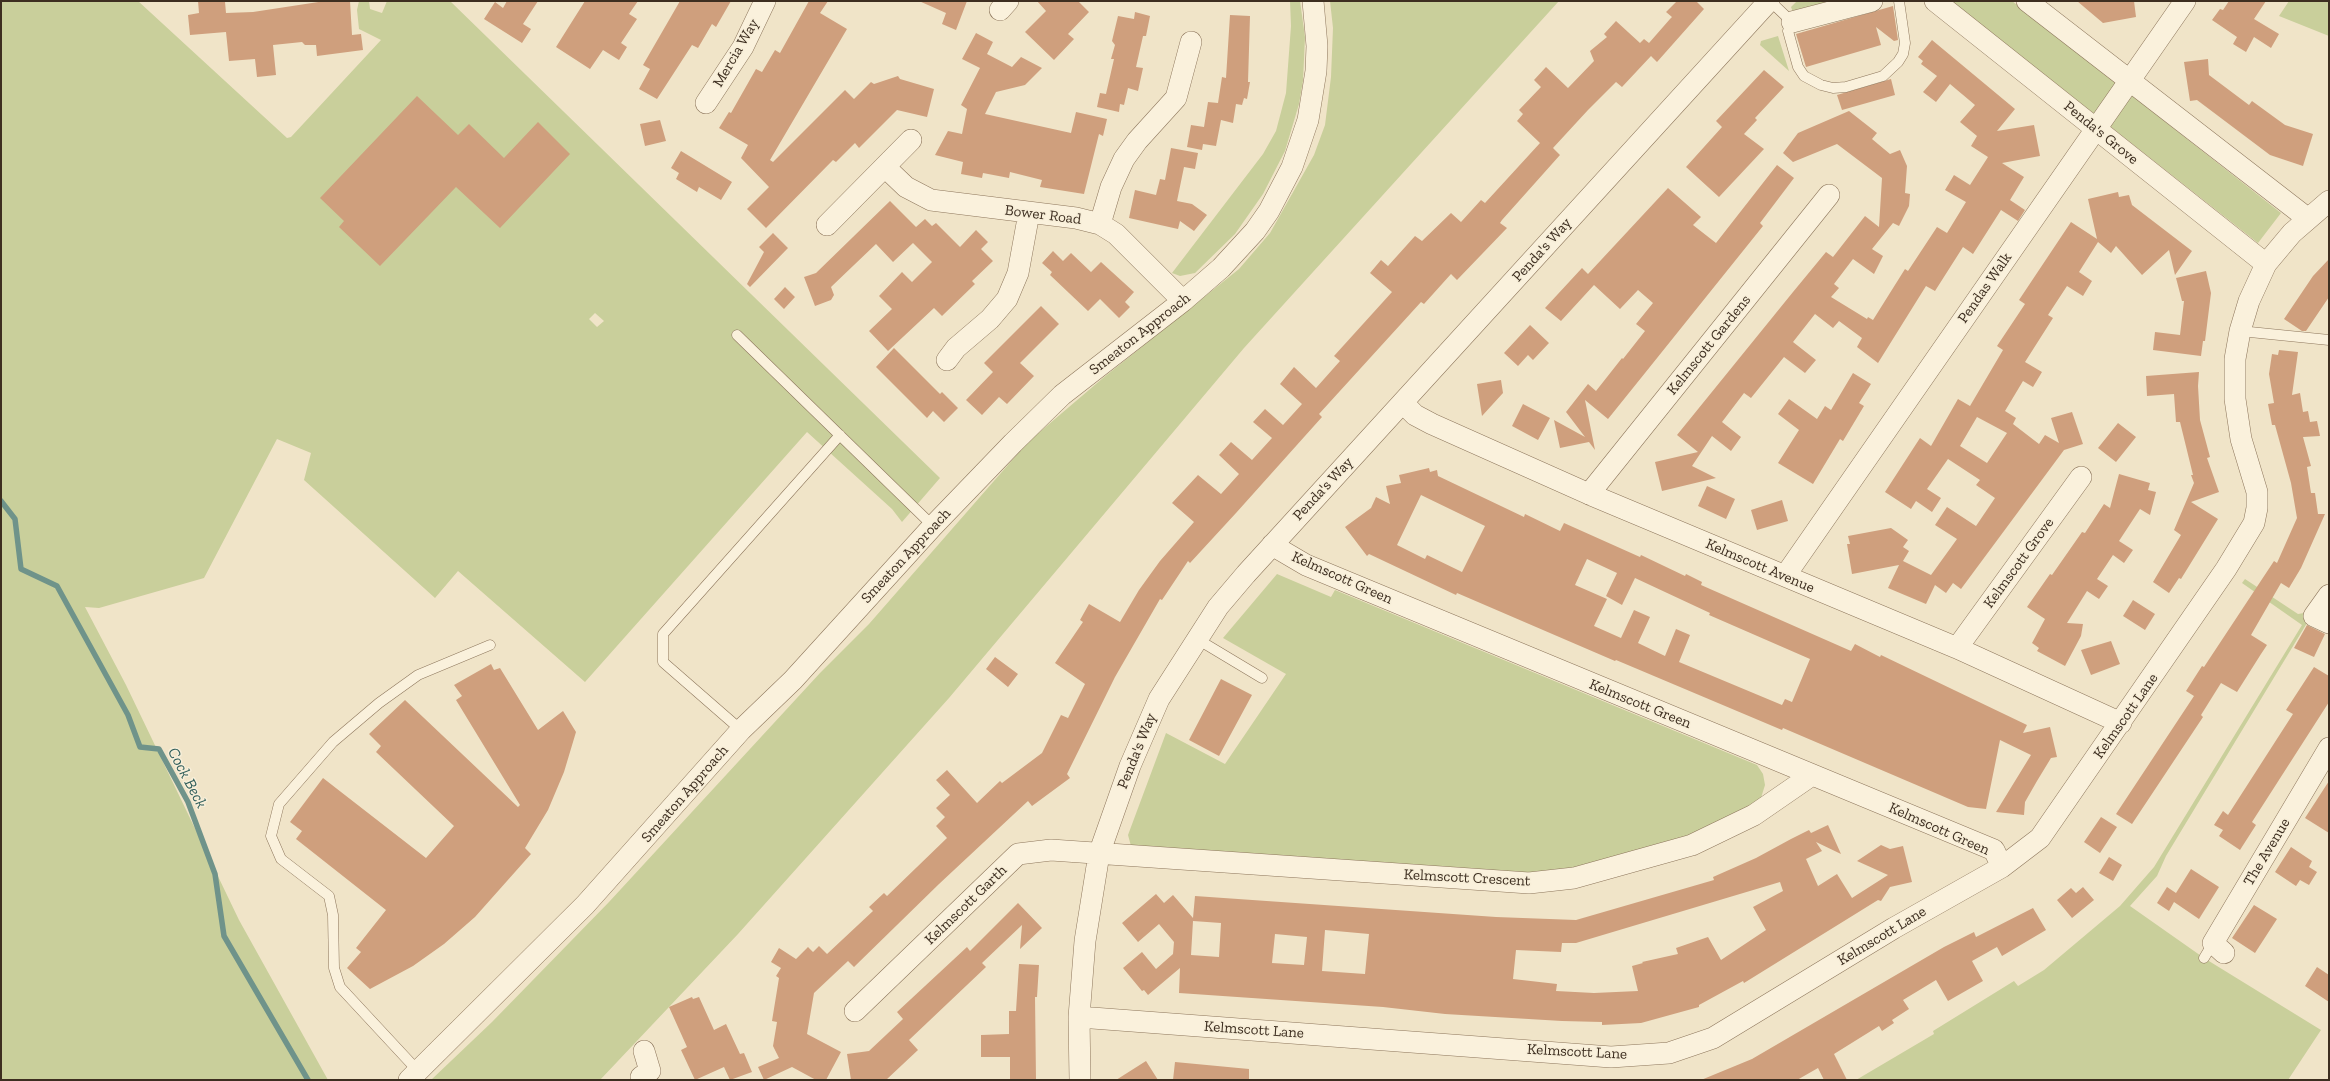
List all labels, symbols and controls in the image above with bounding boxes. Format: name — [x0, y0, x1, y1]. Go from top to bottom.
street label: Mercia Way — [709, 16, 763, 90]
street label: Penda's Grove — [2060, 98, 2142, 168]
street label: Bower Road — [1004, 201, 1082, 229]
street label: Penda's Way — [1509, 214, 1575, 286]
street label: Pendas Walk — [1954, 249, 2016, 327]
street label: Smeaton Approach — [1086, 289, 1194, 379]
street label: Kelmscott Gardens — [1663, 291, 1755, 399]
street label: Penda's Way — [1289, 454, 1357, 524]
street label: Smeaton Approach — [857, 505, 955, 607]
street label: Kelmscott Grove — [1980, 514, 2058, 612]
street label: Kelmscott Avenue — [1703, 535, 1817, 597]
street label: Kelmscott Green — [1289, 548, 1395, 608]
street label: Kelmscott Lane — [2090, 670, 2162, 762]
street label: Kelmscott Green — [1586, 675, 1694, 733]
street label: Penda's Way — [1114, 711, 1160, 791]
street label: Smeaton Approach — [638, 742, 732, 846]
water label: Cock Beck — [163, 744, 211, 812]
street label: Kelmscott Green — [1886, 799, 1992, 859]
street label: The Avenue — [2240, 815, 2294, 889]
street label: Kelmscott Garth — [921, 861, 1011, 949]
street label: Kelmscott Crescent — [1403, 866, 1531, 890]
street label: Kelmscott Lane — [1834, 903, 1930, 969]
street label: Kelmscott Lane — [1203, 1018, 1305, 1042]
street label: Kelmscott Lane — [1527, 1040, 1627, 1064]

